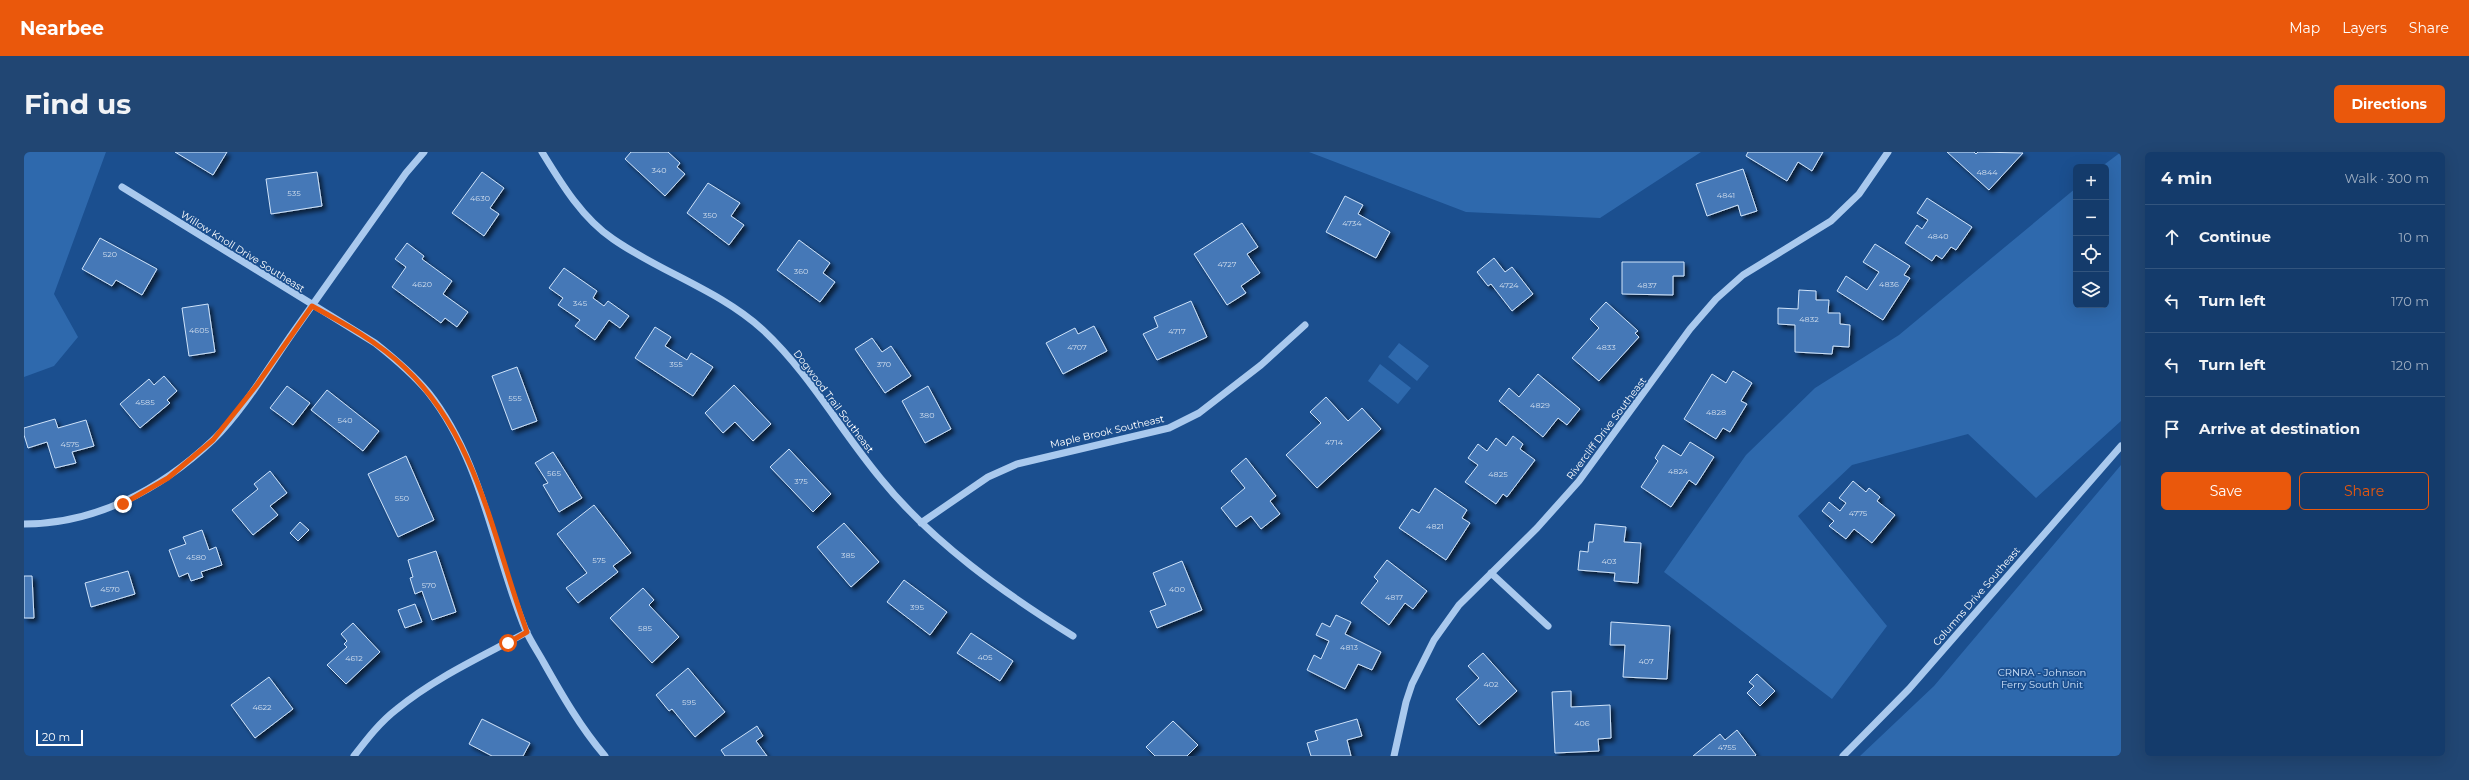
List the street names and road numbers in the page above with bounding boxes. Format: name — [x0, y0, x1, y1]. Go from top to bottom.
street label: Willow Knoll Drive Southeast — [178, 208, 307, 295]
street label: Dogwood Trail Southeast — [791, 347, 877, 455]
street label: Rivercliff Drive Southeast — [1564, 374, 1649, 482]
street label: Maple Brook Southeast — [1049, 412, 1165, 451]
street label: Columns Drive Southeast — [1930, 544, 2023, 648]

